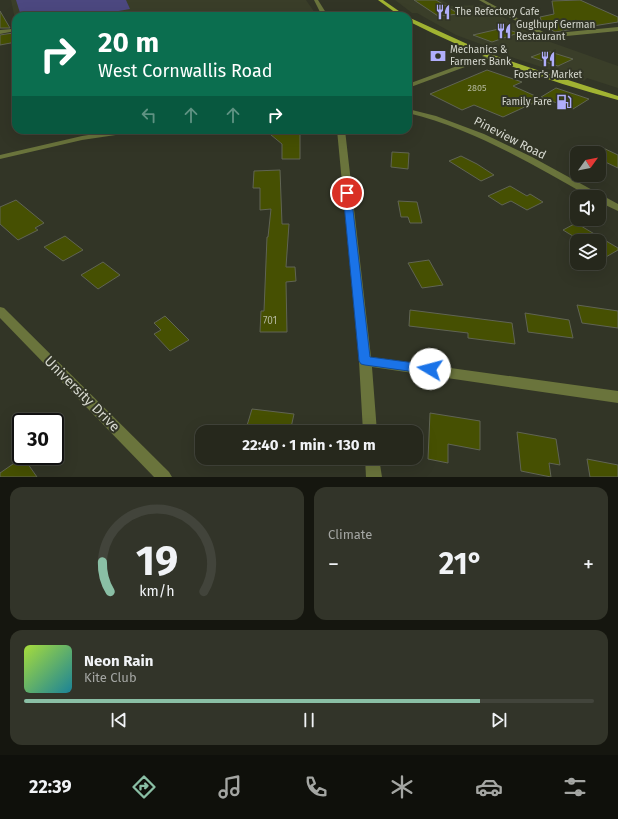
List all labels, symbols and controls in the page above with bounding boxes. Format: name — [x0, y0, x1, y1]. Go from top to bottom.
restaurant icon: The Refectory Cafe — [434, 3, 452, 21]
place label: The Refectory Cafe — [455, 6, 539, 18]
place label: Guglhupf German Restaurant — [516, 19, 595, 43]
restaurant icon: Guglhupf German Restaurant — [495, 22, 513, 40]
text: 20 m — [98, 26, 159, 59]
icon: right — [32, 28, 84, 80]
place label: Mechanics & Farmers Bank — [450, 44, 512, 68]
bank icon: Mechanics & Farmers Bank — [429, 47, 447, 65]
restaurant icon: Foster's Market — [539, 50, 557, 68]
text: West Cornwallis Road — [98, 60, 273, 82]
place label: Foster's Market — [514, 69, 583, 81]
house number: 2805 — [468, 83, 487, 93]
fuel station icon: Family Fare — [555, 93, 573, 111]
place label: Family Fare — [502, 96, 552, 108]
icon: left — [138, 104, 160, 126]
icon: ahead — [180, 104, 202, 126]
icon: ahead — [222, 104, 244, 126]
icon: right — [264, 104, 286, 126]
street label: Pineview Road — [472, 114, 548, 162]
north arrow — [570, 146, 606, 182]
map controls — [570, 146, 606, 270]
pin — [330, 176, 364, 210]
icon: arrive — [336, 182, 358, 204]
button: sound — [570, 190, 606, 226]
button: layers — [570, 234, 606, 270]
house number: 701 — [263, 315, 277, 327]
position arrow — [409, 348, 451, 390]
street label: University Drive — [41, 353, 123, 435]
speed limit sign: 30 — [12, 413, 64, 465]
text: 22:40 · 1 min · 130 m — [242, 436, 376, 454]
text: Climate — [328, 527, 372, 542]
text: 19 — [136, 535, 178, 585]
text: 21° — [439, 546, 483, 582]
text: − — [328, 551, 339, 578]
text: + — [583, 551, 594, 578]
text: km/h — [139, 582, 175, 599]
text: Neon Rain — [84, 652, 153, 670]
text: Kite Club — [84, 670, 137, 685]
icon: previous — [108, 709, 130, 731]
icon: pause — [298, 709, 320, 731]
icon: next — [488, 709, 510, 731]
icon: directions — [130, 773, 158, 801]
icon: music — [216, 773, 244, 801]
icon: phone — [302, 773, 330, 801]
icon: climate — [388, 773, 416, 801]
icon: car — [475, 773, 503, 801]
icon: filters — [561, 773, 589, 801]
text: 22:39 — [29, 776, 72, 798]

